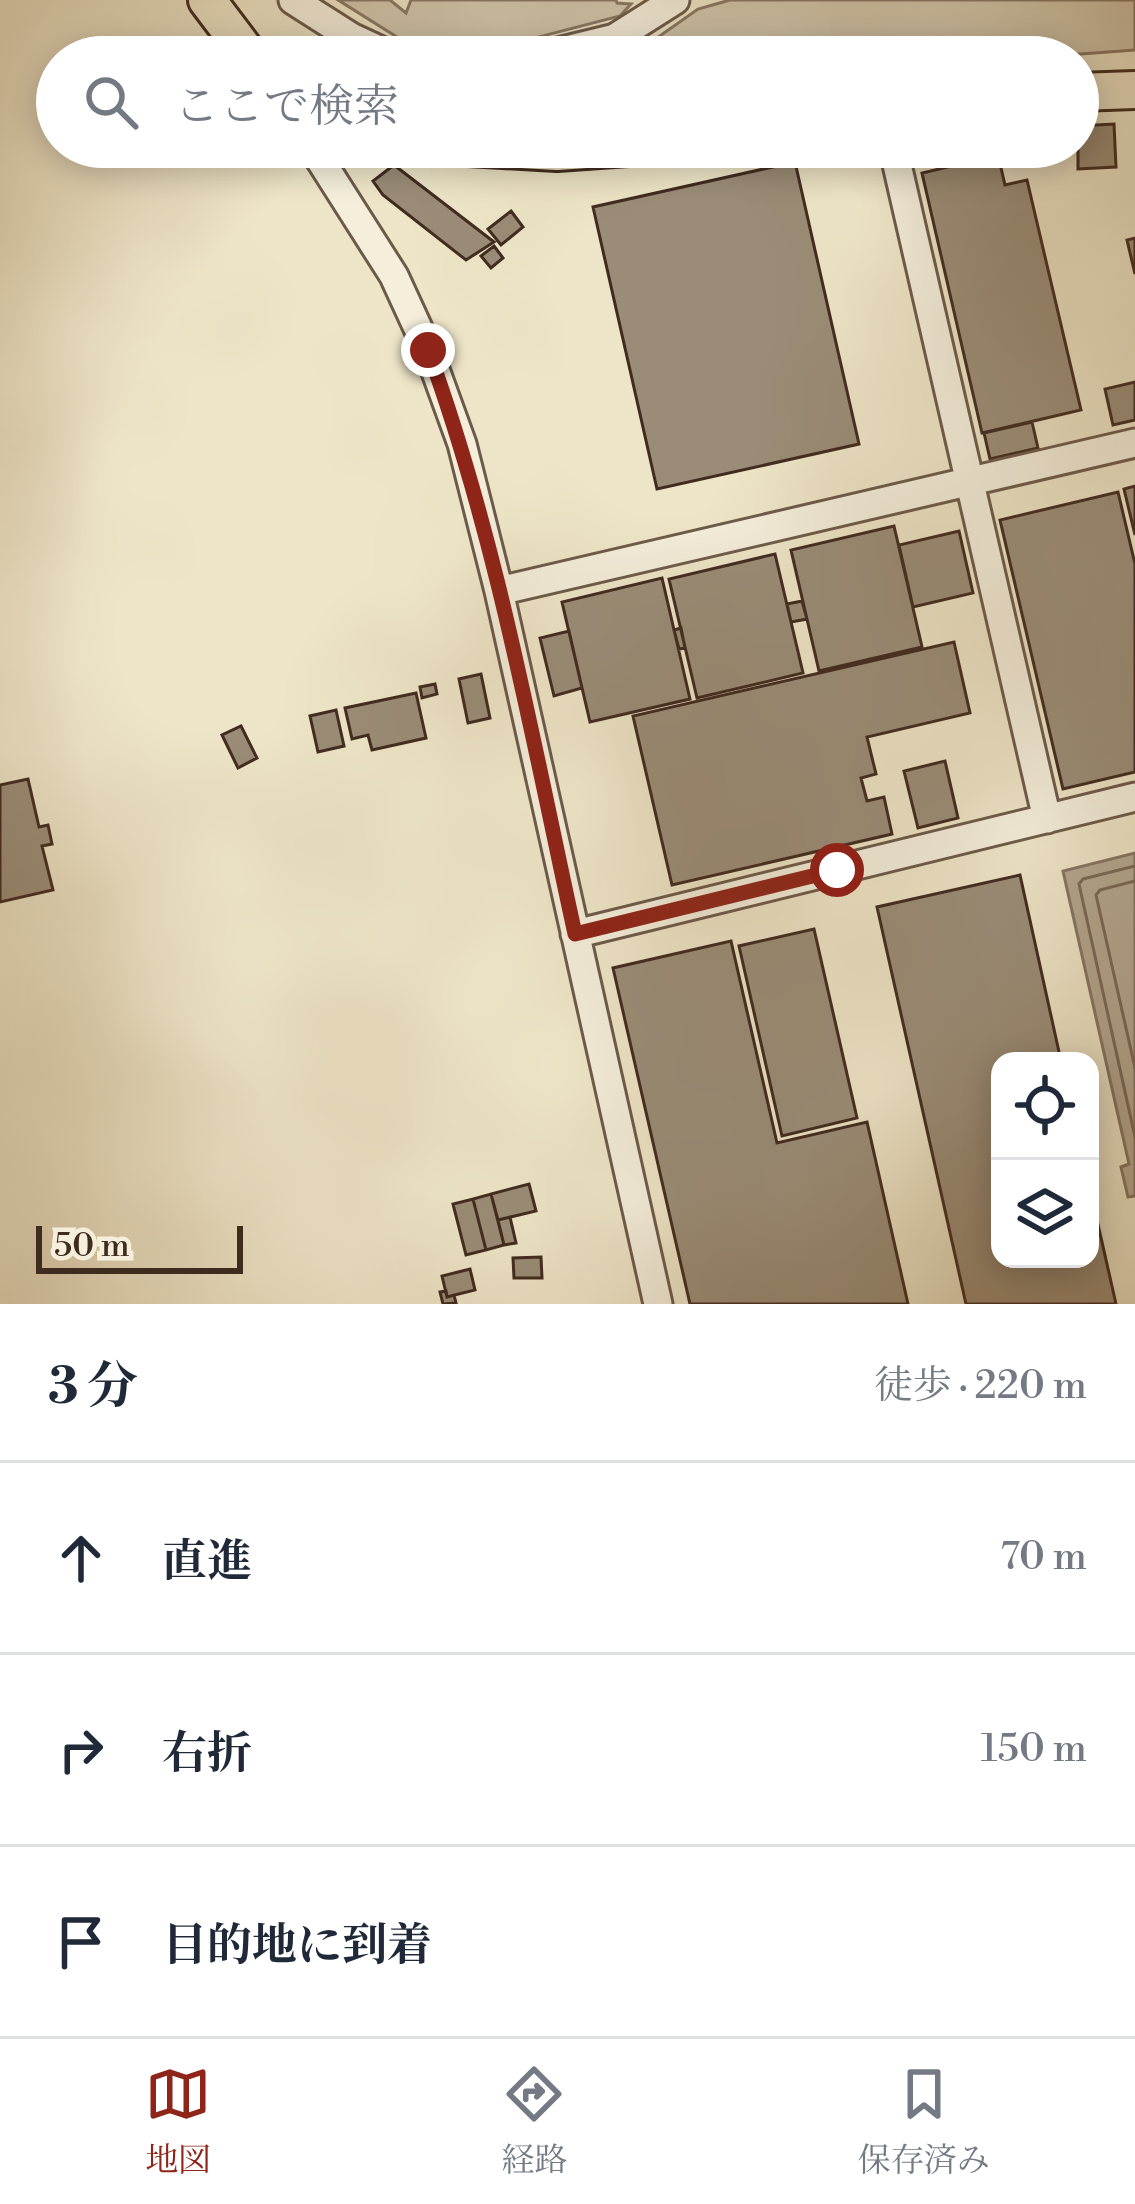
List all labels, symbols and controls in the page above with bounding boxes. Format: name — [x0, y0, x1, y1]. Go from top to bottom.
search box — [36, 36, 1099, 168]
icon: search — [78, 69, 144, 135]
text: ここで検索 — [174, 79, 399, 136]
route end — [401, 323, 455, 377]
route start — [810, 843, 864, 897]
map controls — [991, 1052, 1099, 1268]
button: locate — [991, 1052, 1099, 1160]
button: layers — [991, 1160, 1099, 1268]
scale bar — [36, 1220, 243, 1273]
text: 50 m — [54, 1226, 130, 1267]
text: 3 分 — [48, 1356, 138, 1420]
text: 徒歩 · 220 m — [874, 1362, 1087, 1411]
icon: ahead — [48, 1525, 114, 1591]
text: 70 m — [1000, 1533, 1087, 1582]
text: 直進 — [162, 1534, 252, 1591]
icon: right — [48, 1717, 114, 1783]
text: 150 m — [981, 1725, 1087, 1774]
text: 右折 — [162, 1726, 252, 1783]
icon: arrive — [48, 1909, 114, 1975]
text: 目的地に到着 — [162, 1918, 432, 1975]
tab: 地図 — [145, 2061, 211, 2182]
tab: 経路 — [501, 2061, 567, 2182]
tab: 保存済み — [858, 2061, 990, 2182]

